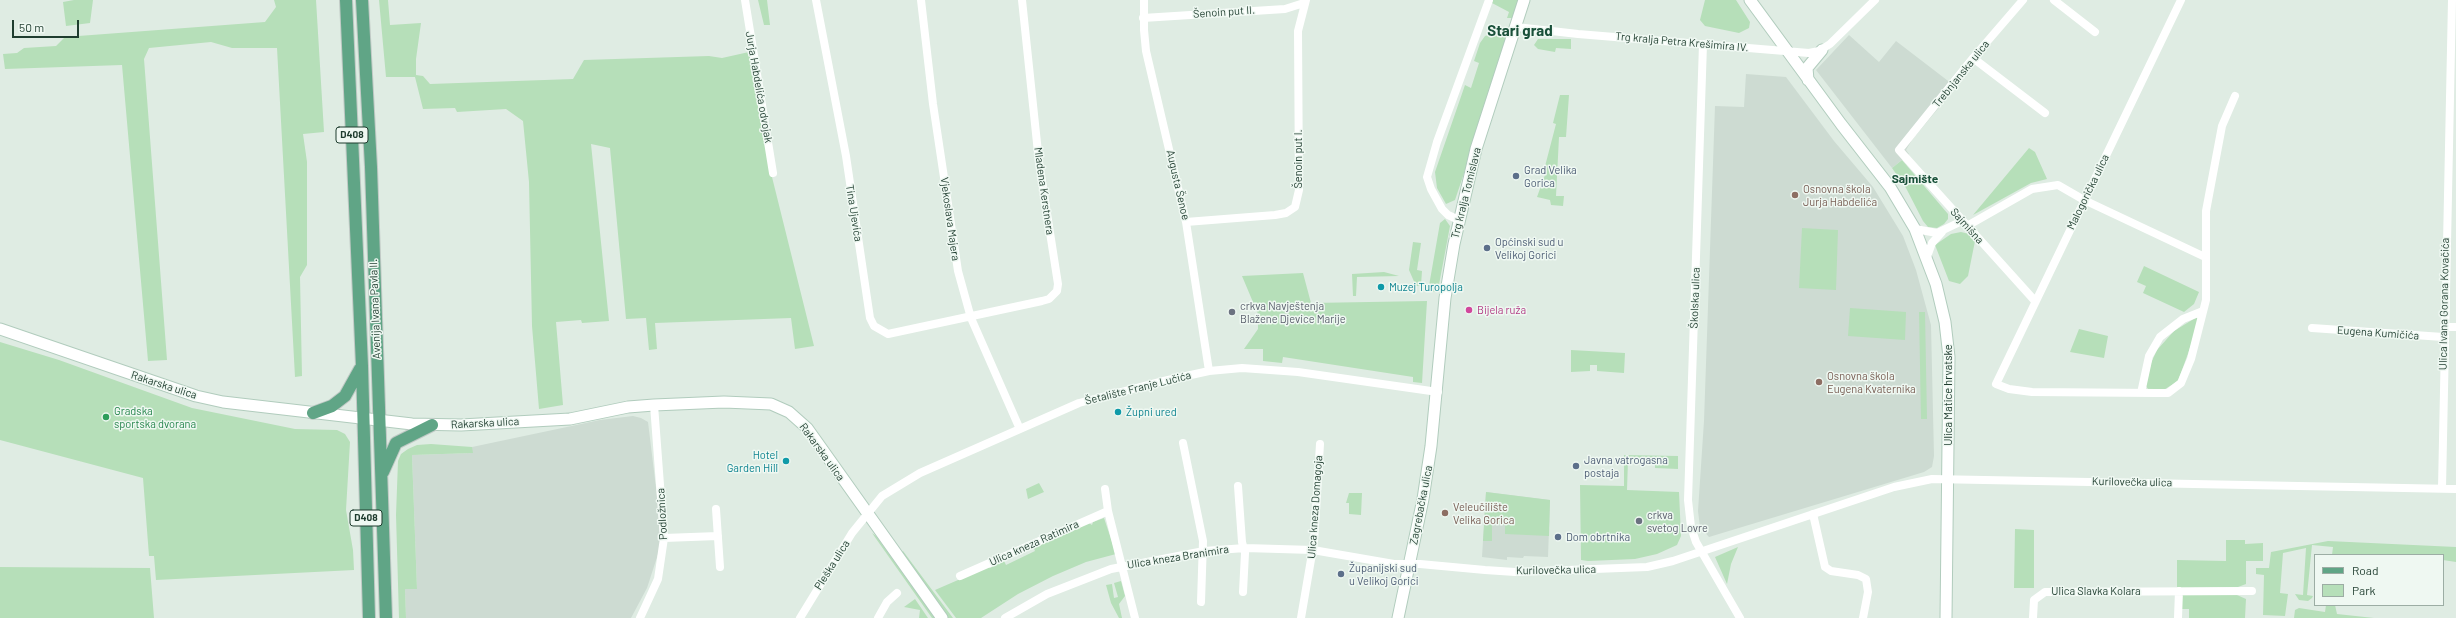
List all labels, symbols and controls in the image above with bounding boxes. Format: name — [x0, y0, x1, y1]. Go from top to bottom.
street label: Šenoin put II. — [1193, 3, 1255, 21]
scale bar — [14, 12, 81, 38]
text: 50 m — [19, 20, 44, 34]
district label: Stari grad — [1487, 22, 1553, 40]
street label: Jurja Habdelića odvojak — [743, 30, 775, 144]
street label: Trg kralja Petra Krešimira IV. — [1615, 30, 1749, 54]
street label: Trebnjanska ulica — [1930, 38, 1992, 110]
road number: D408 — [336, 127, 368, 143]
street label: Šenoin put I. — [1291, 129, 1305, 189]
street label: Mladena Kerstnera — [1031, 146, 1057, 236]
street label: Trg kralja Tomislava — [1448, 146, 1484, 240]
street label: Augusta Šenoe — [1164, 149, 1192, 221]
street label: Malogorička ulica — [2064, 152, 2112, 232]
place label: Grad Velika Gorica — [1524, 163, 1577, 189]
marker: Grad Velika Gorica — [1511, 171, 1521, 181]
district label: Sajmište — [1892, 172, 1938, 186]
street label: Vjekoslava Majera — [938, 176, 962, 262]
place label: Osnovna škola Jurja Habdelića — [1803, 182, 1877, 208]
street label: Tina Ujevića — [843, 184, 865, 242]
marker: Osnovna škola Jurja Habdelića — [1790, 190, 1800, 200]
street label: Sajmišna — [1948, 205, 1986, 247]
place label: Općinski sud u Velikoj Gorici — [1495, 235, 1563, 261]
street label: Ulica Ivana Gorana Kovačića — [2436, 238, 2452, 370]
marker: Općinski sud u Velikoj Gorici — [1482, 243, 1492, 253]
street label: Avenija Ivana Pavla II. — [367, 259, 383, 359]
street label: Školska ulica — [1687, 267, 1703, 329]
place label: Muzej Turopolja — [1389, 280, 1463, 294]
marker: Muzej Turopolja — [1376, 282, 1386, 292]
place label: crkva Navještenja Blažene Djevice Marije — [1240, 299, 1346, 325]
place label: Bijela ruža — [1477, 303, 1526, 317]
marker: Bijela ruža — [1464, 305, 1474, 315]
marker: crkva Navještenja Blažene Djevice Marije — [1227, 307, 1237, 317]
street label: Eugena Kumičića — [2336, 324, 2420, 342]
street label: Ulica Matice hrvatske — [1941, 344, 1955, 446]
street label: Rakarska ulica — [129, 368, 199, 402]
street label: Šetalište Franje Lučića — [1084, 368, 1192, 408]
place label: Osnovna škola Eugena Kvaternika — [1827, 369, 1916, 395]
marker: Osnovna škola Eugena Kvaternika — [1814, 377, 1824, 387]
place label: Gradska sportska dvorana — [114, 404, 196, 430]
place label: Župni ured — [1126, 405, 1177, 419]
marker: Župni ured — [1113, 407, 1123, 417]
marker: Gradska sportska dvorana — [101, 412, 111, 422]
street label: Rakarska ulica — [450, 415, 520, 431]
street label: Rakarska ulica — [797, 420, 847, 484]
place label: Hotel Garden Hill — [727, 448, 778, 474]
place label: Javna vatrogasna postaja — [1584, 453, 1668, 479]
street label: Ulica kneza Domagoja — [1305, 455, 1325, 559]
marker: Hotel Garden Hill — [781, 456, 791, 466]
marker: Javna vatrogasna postaja — [1571, 461, 1581, 471]
street label: Zagrebačka ulica — [1407, 464, 1435, 546]
street label: Kurilovečka ulica — [2092, 475, 2172, 489]
street label: Podložnica — [654, 488, 670, 540]
place label: Veleučilište Velika Gorica — [1453, 500, 1514, 526]
marker: Veleučilište Velika Gorica — [1440, 508, 1450, 518]
place label: crkva svetog Lovre — [1647, 508, 1708, 534]
road number: D408 — [350, 510, 382, 526]
marker: crkva svetog Lovre — [1634, 516, 1644, 526]
street label: Ulica kneza Ratimira — [987, 517, 1081, 569]
place label: Dom obrtnika — [1566, 530, 1630, 544]
marker: Dom obrtnika — [1553, 532, 1563, 542]
street label: Pleška ulica — [812, 538, 852, 592]
street label: Ulica kneza Branimira — [1126, 542, 1230, 572]
legend — [2314, 554, 2444, 606]
place label: Županijski sud u Velikoj Gorici — [1349, 561, 1418, 587]
street label: Kurilovečka ulica — [1516, 563, 1596, 577]
text: Road — [2352, 563, 2379, 577]
marker: Županijski sud u Velikoj Gorici — [1336, 569, 1346, 579]
text: Park — [2352, 583, 2376, 597]
street label: Ulica Slavka Kolara — [2051, 584, 2141, 598]

